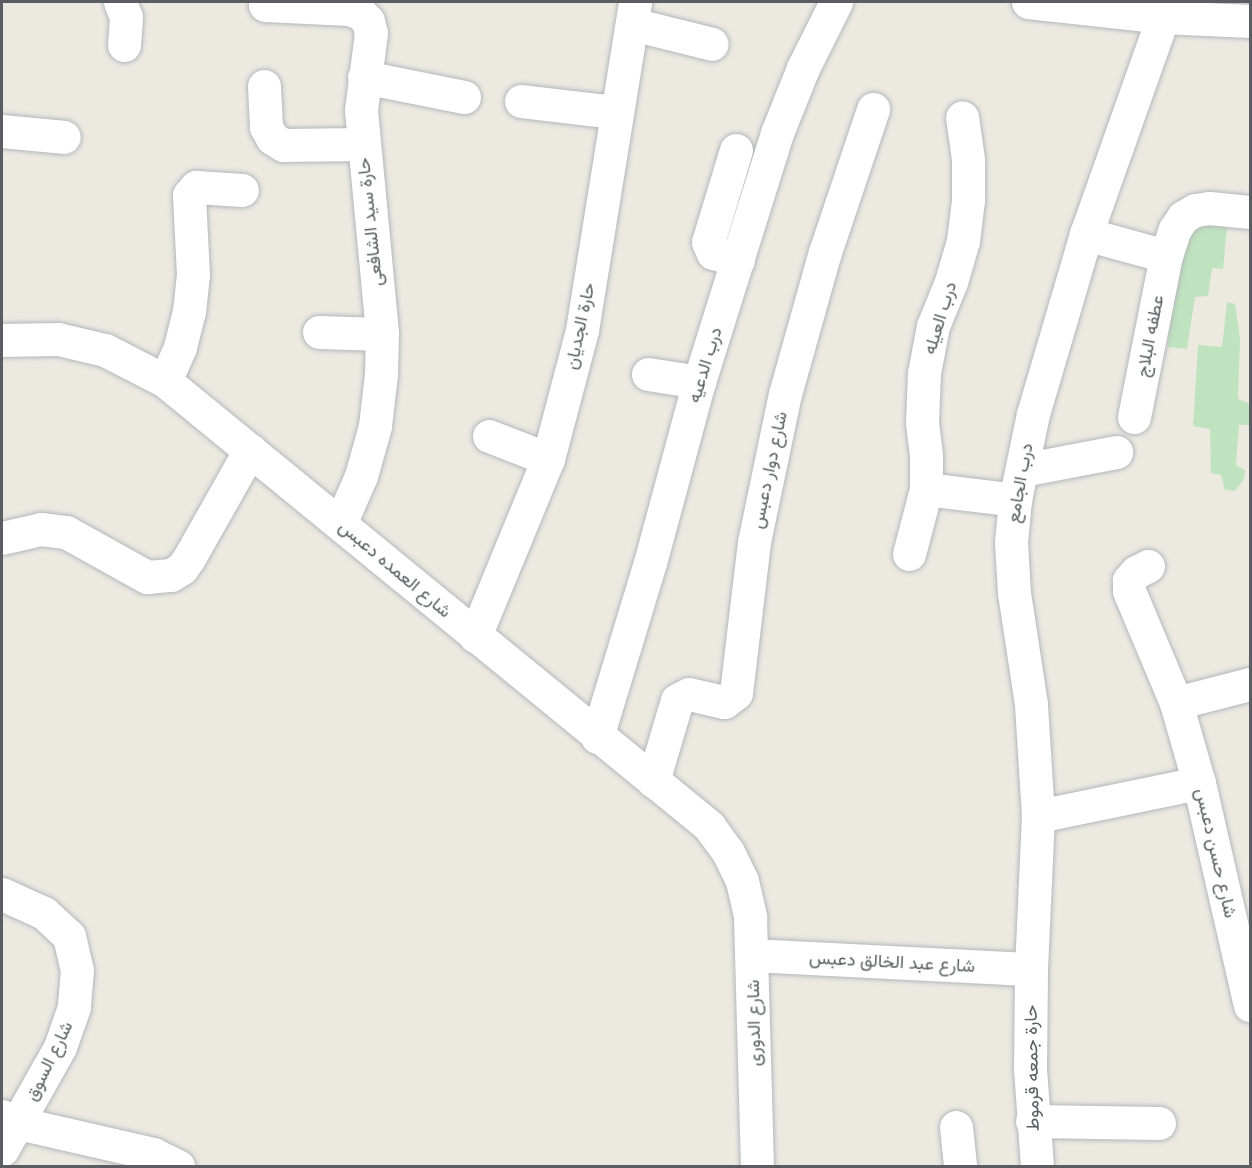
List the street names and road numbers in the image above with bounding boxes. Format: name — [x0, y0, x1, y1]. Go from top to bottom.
street label: حارة سيد الشافعى — [353, 157, 387, 287]
street label: درب العيله — [919, 279, 961, 357]
street label: حارة الجديان — [560, 281, 600, 371]
street label: عطفه البلاج — [1131, 293, 1169, 379]
street label: درب الدعيه — [683, 324, 727, 406]
street label: شارع دوار دعبس — [746, 409, 792, 531]
street label: درب الجامع — [1002, 441, 1038, 525]
street label: شارع العمده دعبس — [334, 516, 456, 622]
street label: شارع حسن دعبس — [1191, 786, 1241, 920]
street label: شارع عبد الخالق دعبس — [808, 947, 976, 977]
street label: شارع الدورى — [742, 979, 766, 1067]
street label: حارة جمعه قرموط — [1020, 1005, 1044, 1131]
street label: شارع السوق — [20, 1018, 78, 1104]

